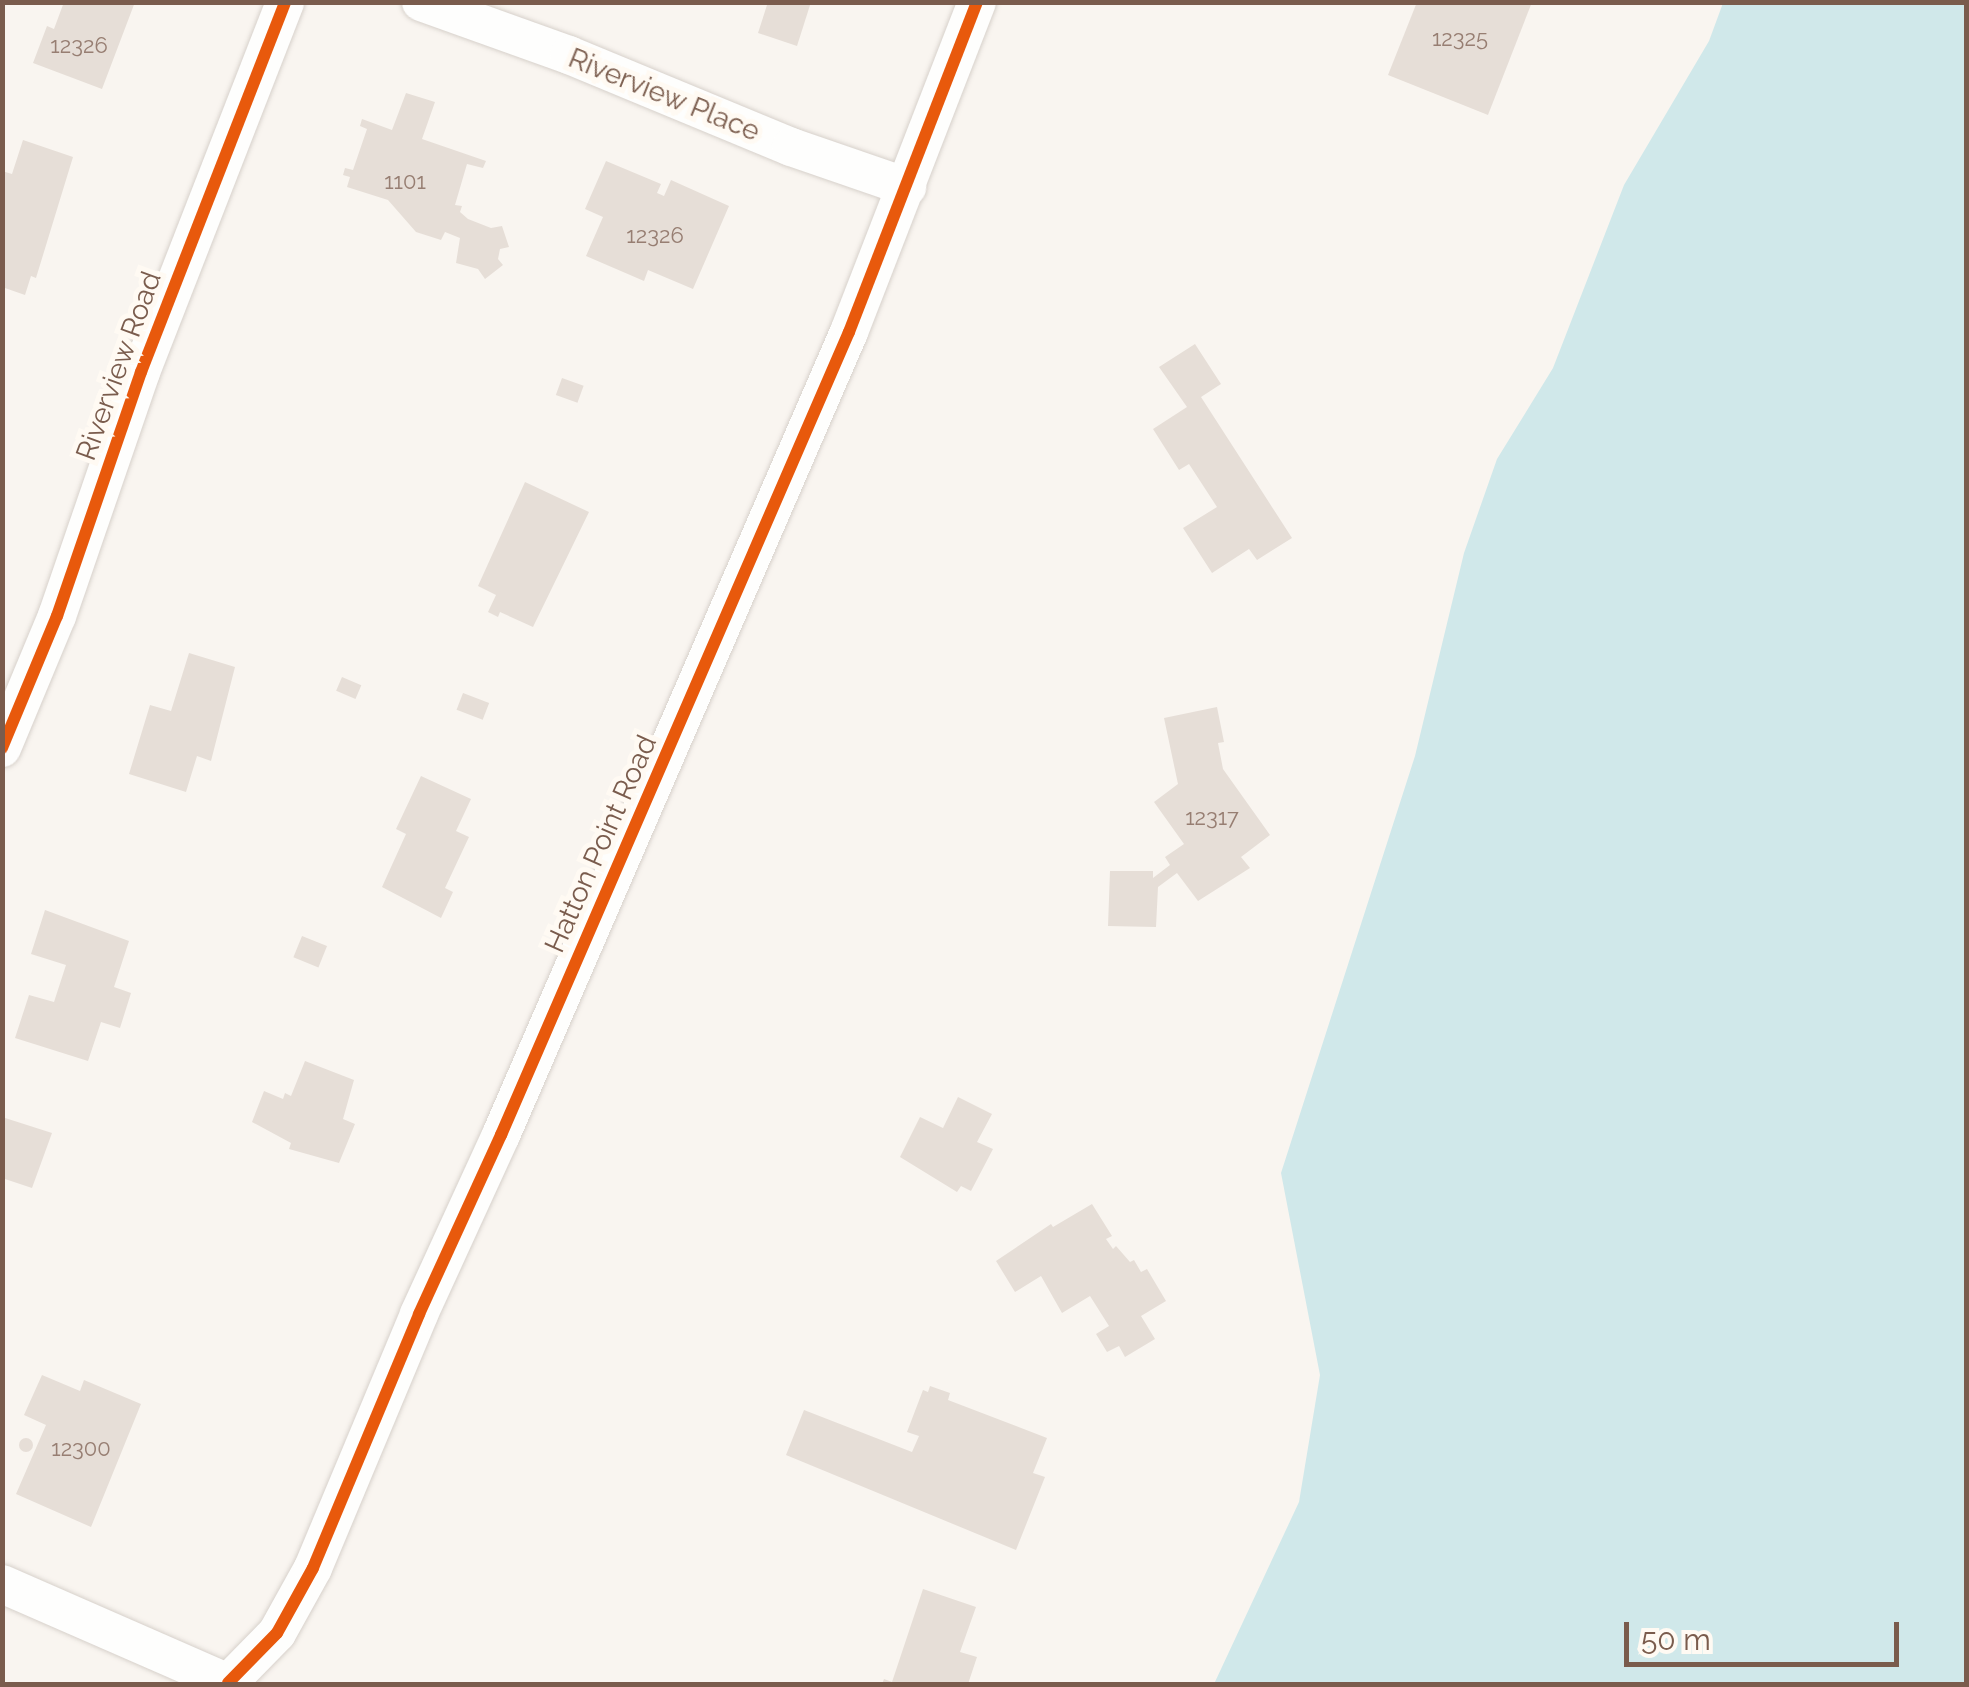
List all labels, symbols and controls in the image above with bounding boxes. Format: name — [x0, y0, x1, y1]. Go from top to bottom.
house number: 12325 — [1432, 26, 1488, 52]
house number: 12326 — [50, 33, 108, 59]
street label: Riverview Place — [563, 41, 765, 149]
house number: 1101 — [384, 169, 426, 195]
house number: 12326 — [626, 223, 684, 249]
street label: Riverview Road — [69, 267, 169, 465]
street label: Hatton Point Road — [538, 730, 664, 958]
house number: 12317 — [1185, 805, 1239, 831]
house number: 12300 — [51, 1436, 111, 1462]
scale bar — [1629, 1602, 1904, 1664]
text: 50 m — [1641, 1622, 1711, 1657]

